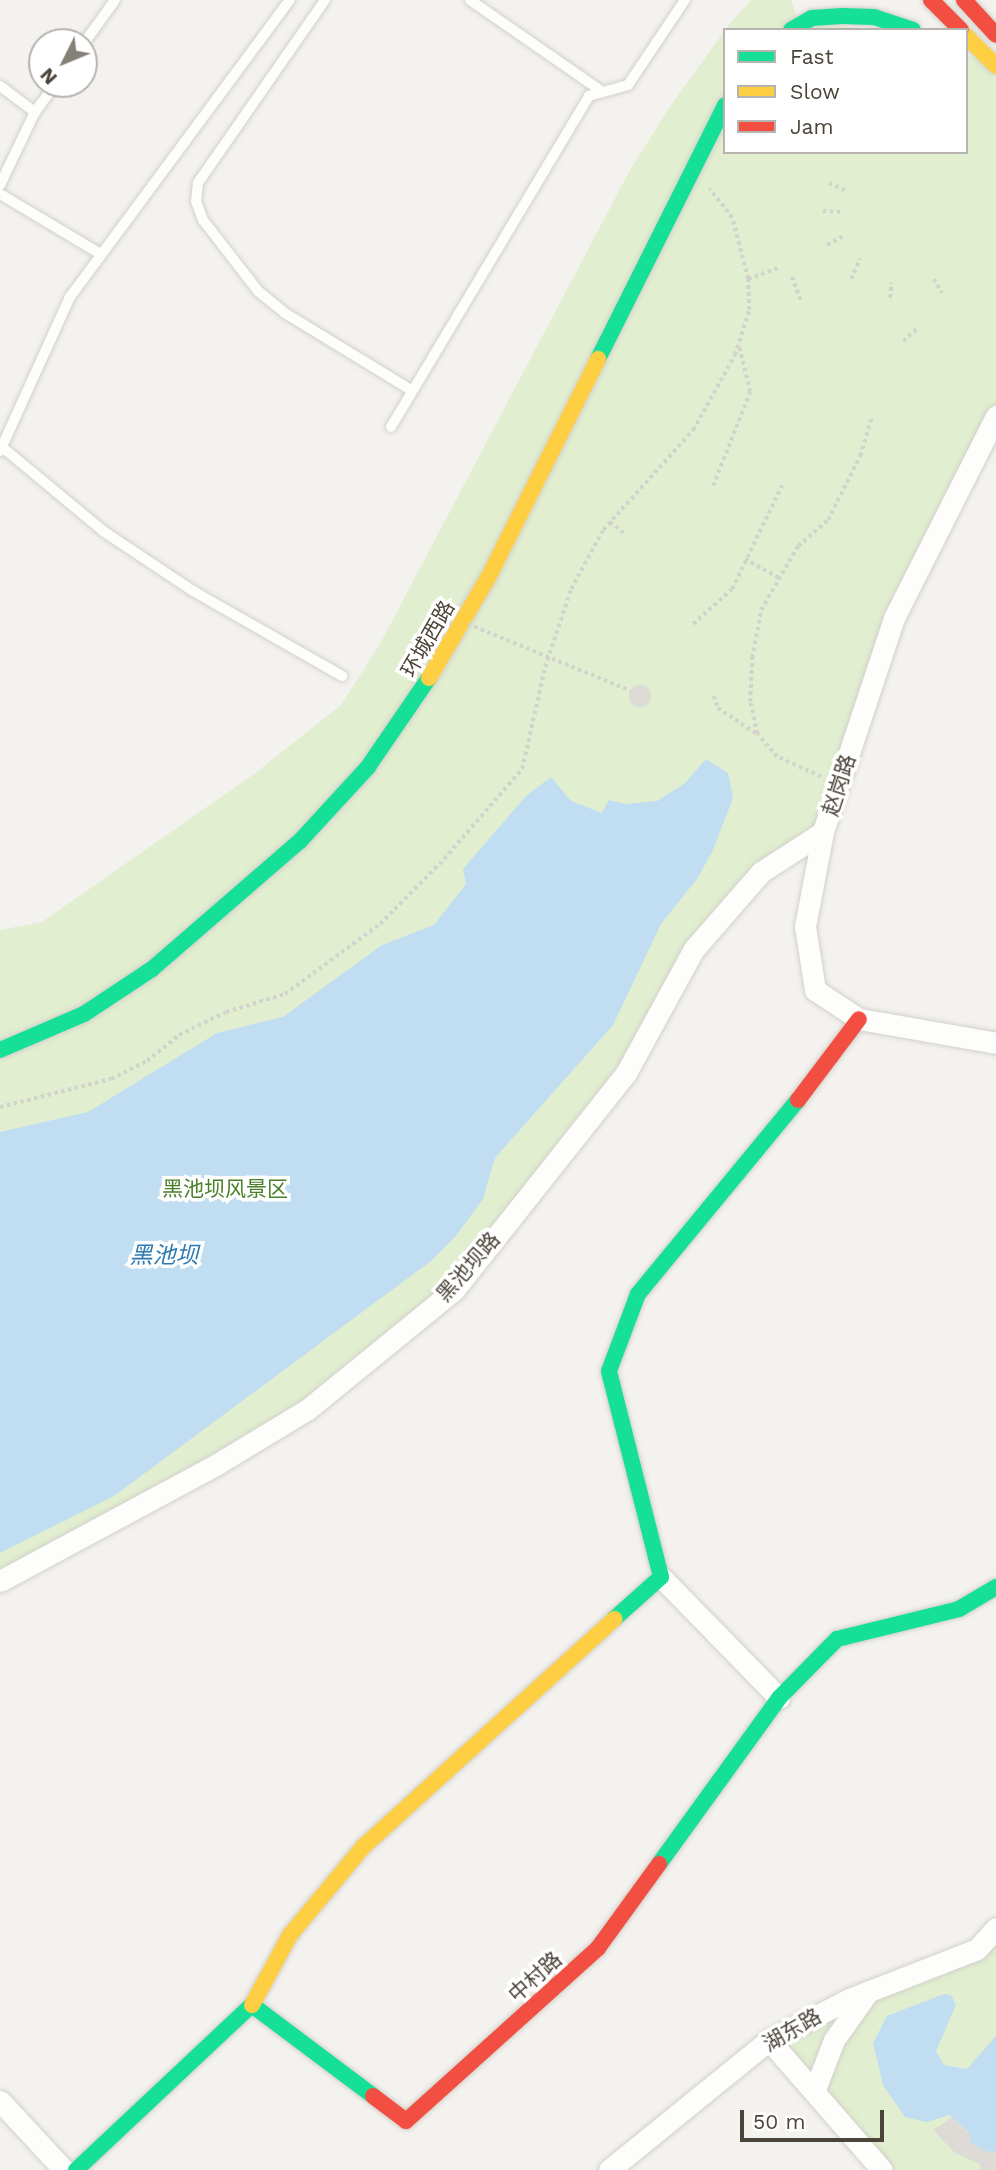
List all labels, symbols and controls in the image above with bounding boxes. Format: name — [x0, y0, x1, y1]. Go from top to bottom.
north arrow — [28, 28, 98, 98]
legend — [723, 28, 968, 154]
text: Fast — [790, 44, 834, 69]
text: N — [36, 63, 62, 89]
text: Slow — [790, 79, 840, 104]
text: Jam — [790, 114, 833, 139]
street label: 环城西路 — [396, 596, 460, 682]
street label: 赵岗路 — [817, 751, 861, 819]
park label: 黑池坝风景区 — [162, 1176, 288, 1202]
street label: 黑池坝路 — [431, 1227, 505, 1307]
water label: 黑池坝 — [130, 1242, 198, 1270]
street label: 中村路 — [503, 1947, 567, 2007]
street label: 湖东路 — [758, 2003, 826, 2057]
scale bar — [744, 2096, 888, 2140]
text: 50 m — [753, 2109, 805, 2134]

